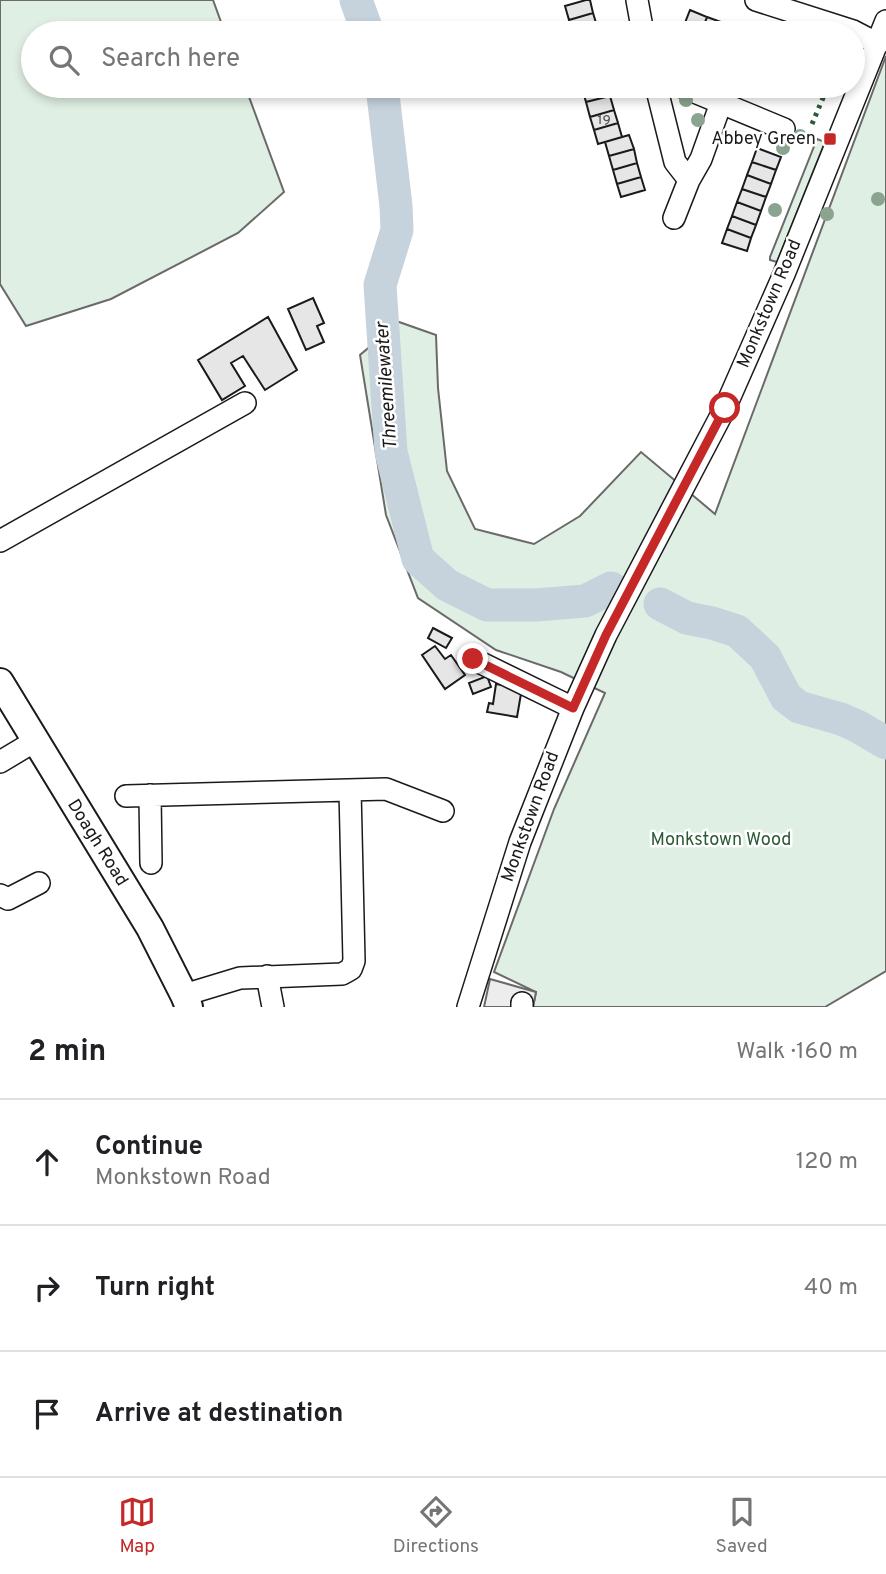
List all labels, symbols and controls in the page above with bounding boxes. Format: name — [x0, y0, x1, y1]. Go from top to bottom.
search box — [21, 21, 865, 98]
icon: search — [45, 41, 83, 79]
text: Search here — [101, 43, 240, 76]
house number: 19 — [597, 112, 611, 129]
place label: Abbey Green — [711, 128, 816, 151]
marker: Abbey Green — [822, 131, 838, 147]
street label: Monkstown Road — [733, 236, 807, 372]
water label: Threemilewater — [370, 319, 403, 451]
route start — [709, 392, 740, 423]
route end — [457, 643, 488, 674]
street label: Monkstown Road — [497, 748, 565, 886]
street label: Doagh Road — [61, 795, 133, 891]
park label: Monkstown Wood — [651, 829, 791, 852]
text: 2 min — [28, 1034, 106, 1071]
text: Walk · 160 m — [736, 1038, 858, 1067]
text: Continue — [95, 1131, 203, 1164]
icon: ahead — [28, 1143, 66, 1181]
text: 120 m — [796, 1148, 858, 1177]
text: Monkstown Road — [95, 1164, 271, 1193]
icon: right — [28, 1269, 66, 1307]
text: Turn right — [95, 1272, 215, 1305]
text: 40 m — [804, 1274, 858, 1303]
icon: arrive — [28, 1395, 66, 1433]
text: Arrive at destination — [95, 1398, 343, 1431]
tab: Map — [118, 1493, 156, 1559]
tab: Directions — [393, 1493, 479, 1559]
tab: Saved — [716, 1493, 768, 1559]

